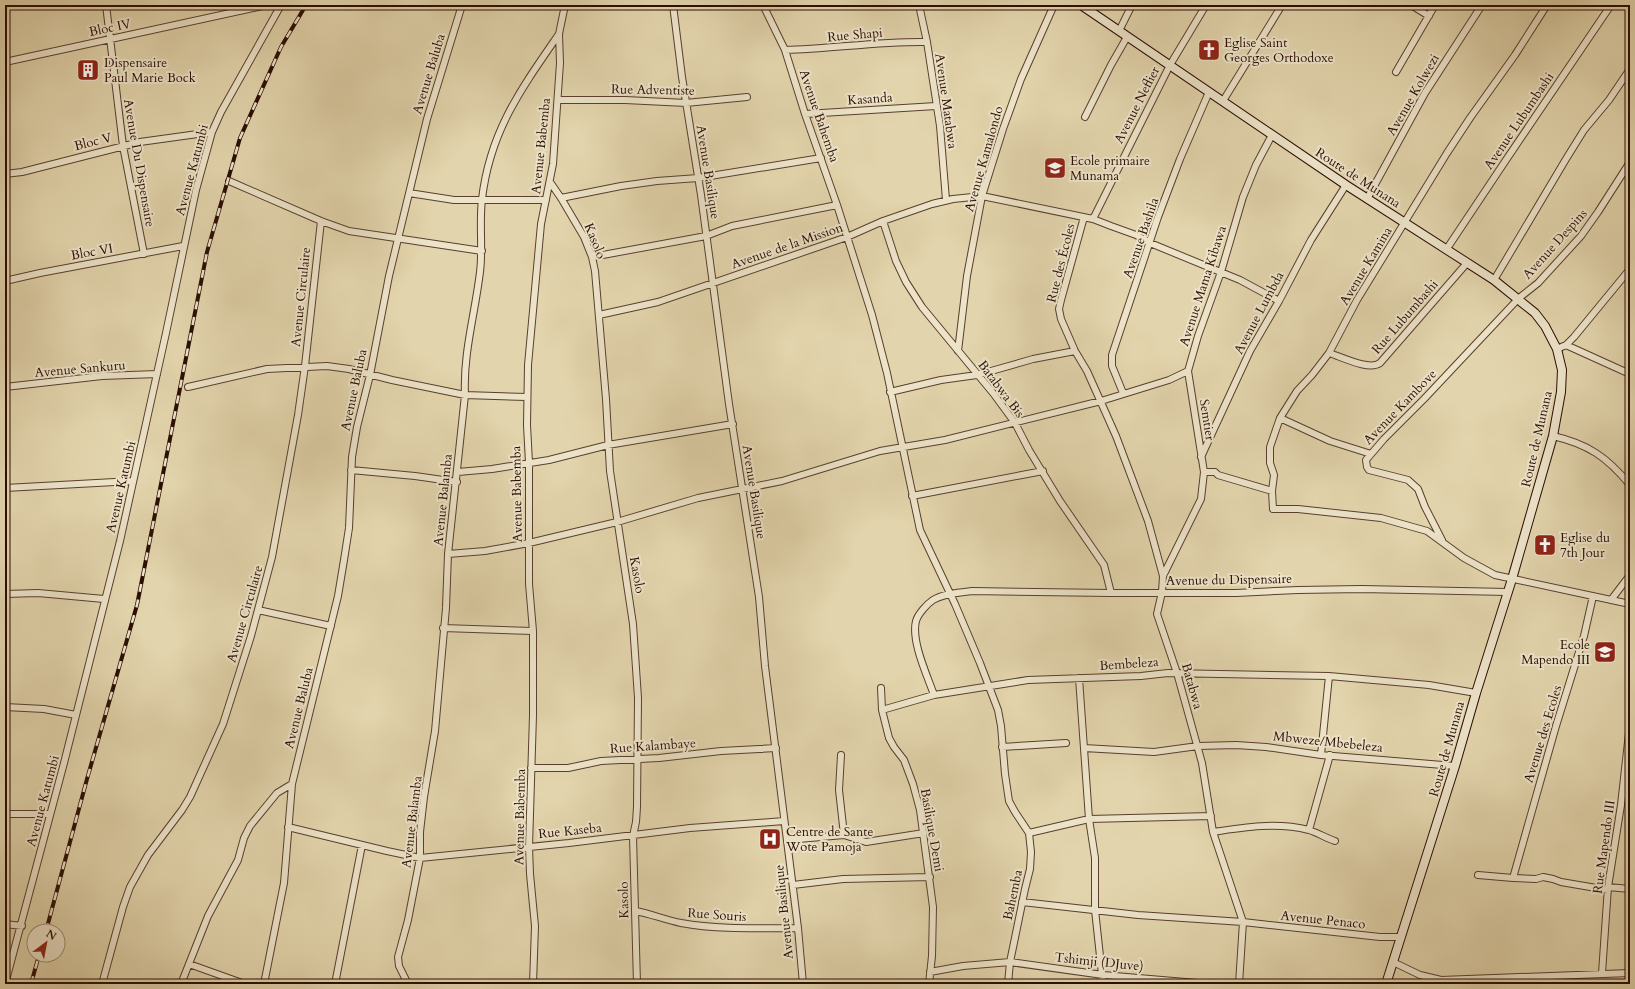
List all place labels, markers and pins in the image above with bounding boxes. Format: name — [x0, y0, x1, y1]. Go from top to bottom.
place label: Eglise Saint Georges Orthodoxe — [1224, 34, 1334, 67]
church icon: Eglise Saint Georges Orthodoxe — [1196, 37, 1222, 63]
place label: Dispensaire Paul Marie Bock — [104, 54, 196, 87]
building icon: Dispensaire Paul Marie Bock — [75, 57, 101, 83]
place label: Ecole primaire Munama — [1070, 152, 1150, 185]
school or university icon: Ecole primaire Munama — [1042, 155, 1068, 181]
place label: Eglise du 7th Jour — [1560, 529, 1610, 562]
church icon: Eglise du 7th Jour — [1532, 532, 1558, 558]
place label: Ecole Mapendo III — [1521, 636, 1590, 669]
school or university icon: Ecole Mapendo III — [1592, 639, 1618, 665]
place label: Centre de Sante Wote Pamoja — [785, 823, 873, 856]
hospital icon: Centre de Sante Wote Pamoja — [757, 826, 783, 852]

